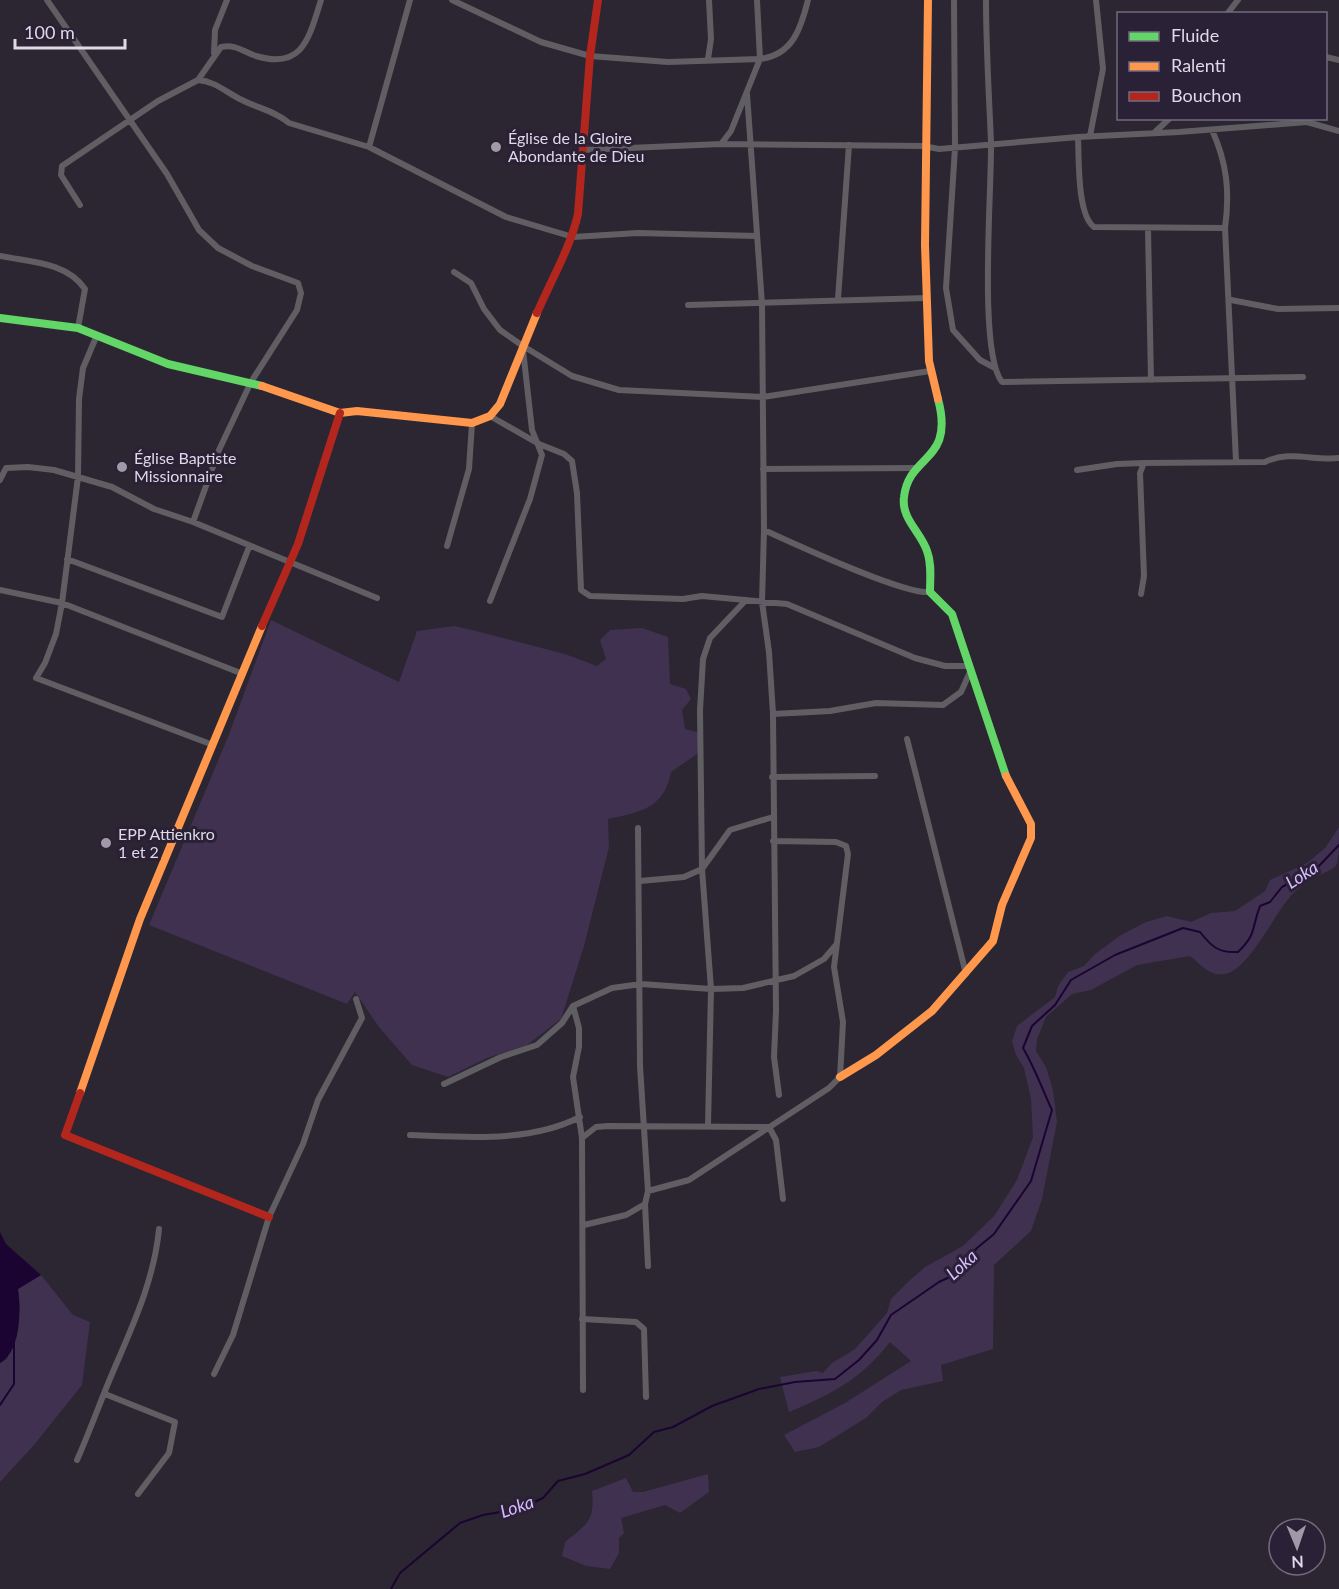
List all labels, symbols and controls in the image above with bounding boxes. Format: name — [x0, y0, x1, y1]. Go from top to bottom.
scale bar — [15, 12, 124, 50]
legend — [1117, 12, 1327, 120]
text: 100 m — [24, 21, 75, 43]
text: Fluide — [1171, 24, 1219, 46]
text: Ralenti — [1171, 54, 1226, 76]
text: Bouchon — [1171, 84, 1242, 106]
place label: Église de la Gloire Abondante de Dieu — [508, 128, 644, 165]
marker: Église de la Gloire Abondante de Dieu — [489, 140, 503, 154]
place label: Église Baptiste Missionnaire — [134, 448, 236, 485]
marker: Église Baptiste Missionnaire — [115, 460, 129, 474]
place label: EPP Attienkro 1 et 2 — [118, 824, 215, 861]
marker: EPP Attienkro 1 et 2 — [99, 836, 113, 850]
water label: Loka — [1281, 856, 1322, 893]
water label: Loka — [941, 1245, 982, 1284]
water label: Loka — [497, 1490, 537, 1522]
north arrow — [1267, 1517, 1327, 1577]
text: N — [1291, 1553, 1304, 1572]

